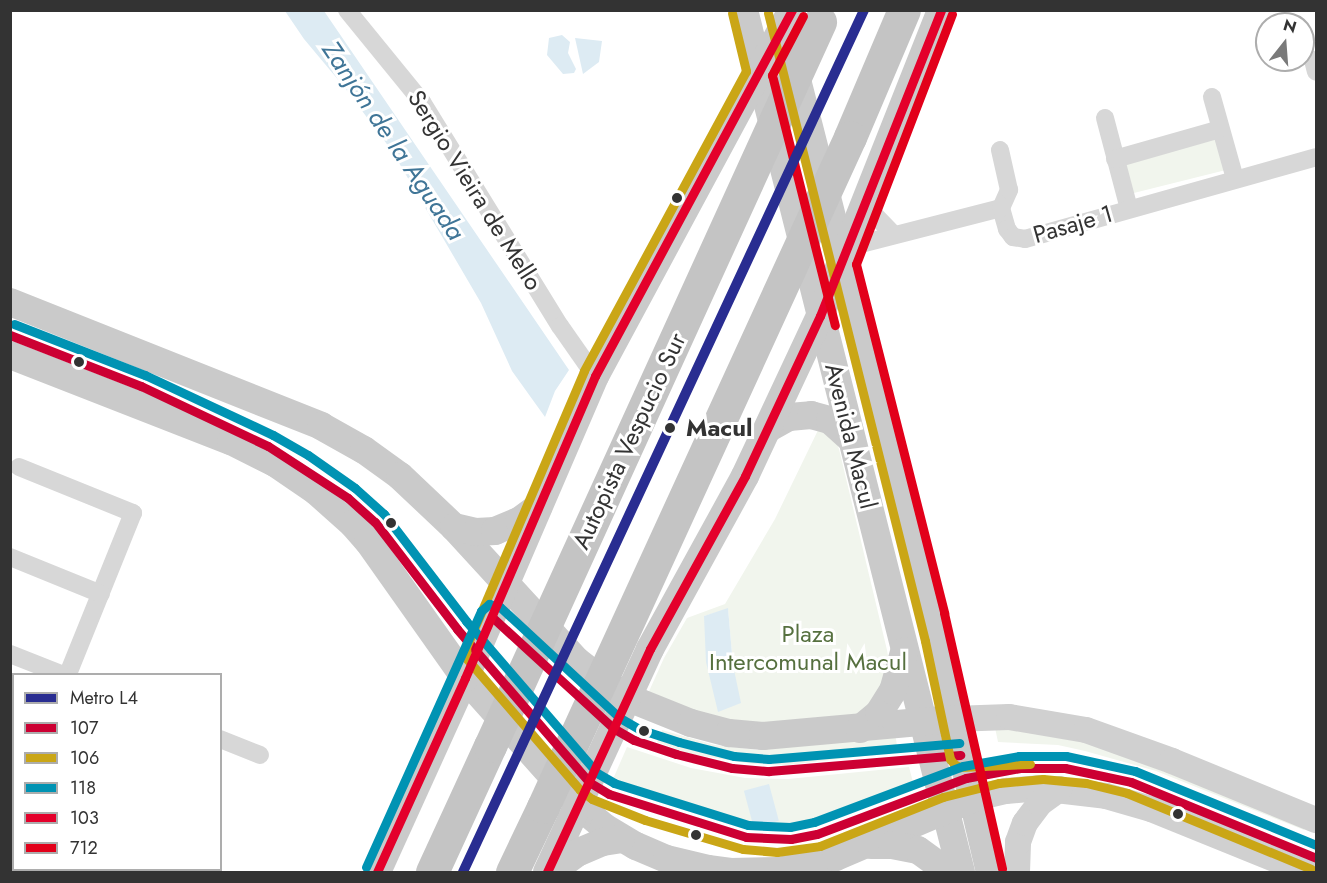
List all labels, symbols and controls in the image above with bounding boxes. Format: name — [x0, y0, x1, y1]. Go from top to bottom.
north arrow — [1255, 12, 1315, 72]
text: N — [1280, 13, 1299, 39]
water label: Zanjón de la Aguada — [315, 36, 471, 246]
street label: Sergio Vieira de Mello — [402, 85, 548, 295]
unlabelled marker — [671, 192, 683, 204]
street label: Pasaje 1 — [1030, 199, 1116, 249]
street label: Autopista Vespucio Sur — [566, 328, 692, 554]
unlabelled marker — [73, 356, 85, 368]
street label: Avenida Macul — [819, 360, 883, 512]
place label: Macul — [686, 414, 752, 442]
marker: Macul — [659, 417, 681, 439]
unlabelled marker — [385, 517, 397, 529]
park label: Plaza Intercomunal Macul — [709, 620, 907, 676]
legend — [12, 673, 222, 871]
text: Metro L4 — [70, 685, 138, 711]
text: 107 — [70, 715, 98, 741]
unlabelled marker — [638, 725, 650, 737]
text: 106 — [70, 745, 99, 771]
text: 118 — [70, 775, 96, 801]
text: 103 — [70, 805, 99, 831]
unlabelled marker — [1172, 808, 1184, 820]
unlabelled marker — [690, 829, 702, 841]
text: 712 — [70, 835, 98, 861]

